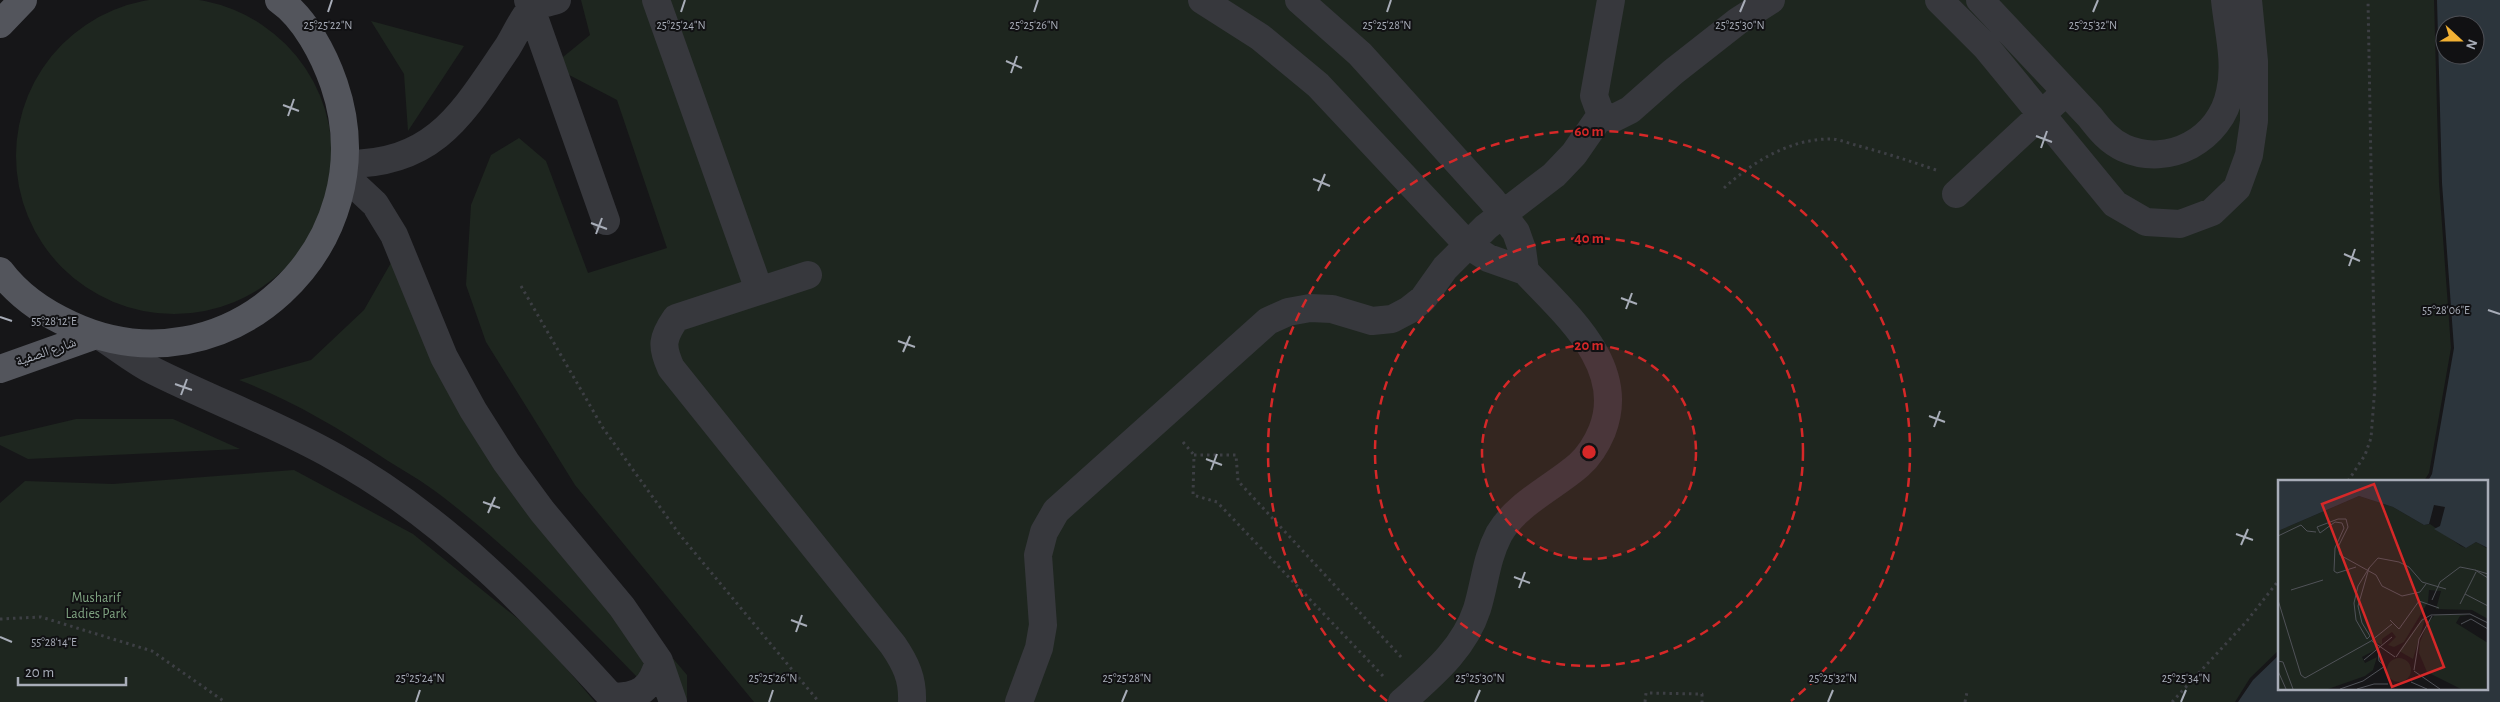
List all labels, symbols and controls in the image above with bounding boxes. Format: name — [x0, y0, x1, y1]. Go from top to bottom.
north arrow — [2435, 15, 2485, 65]
text: 25°25'22"N — [304, 19, 352, 31]
text: 25°25'24"N — [656, 19, 706, 31]
text: 25°25'26"N — [1009, 19, 1059, 31]
text: 25°25'28"N — [1362, 19, 1412, 31]
text: 25°25'30"N — [1715, 19, 1765, 31]
text: 25°25'32"N — [2069, 19, 2117, 31]
text: N — [2463, 37, 2479, 51]
text: 60 m — [1574, 124, 1604, 139]
text: 40 m — [1574, 231, 1604, 246]
text: 55°28'06"E — [2422, 304, 2470, 316]
text: 55°28'12"E — [31, 315, 77, 327]
street label: شارع الصفية — [14, 335, 79, 371]
text: 20 m — [1574, 338, 1604, 353]
centre of rings — [1580, 443, 1598, 461]
inset map — [2278, 480, 2488, 690]
park label: Musharif Ladies Park — [65, 591, 127, 621]
text: 55°28'14"E — [31, 636, 77, 648]
scale bar — [18, 654, 125, 686]
text: 20 m — [25, 665, 54, 680]
text: 25°25'24"N — [395, 672, 445, 684]
text: 25°25'26"N — [748, 672, 798, 684]
text: 25°25'28"N — [1102, 672, 1152, 684]
text: 25°25'30"N — [1455, 672, 1505, 684]
text: 25°25'32"N — [1809, 672, 1857, 684]
text: 25°25'34"N — [2162, 672, 2210, 684]

